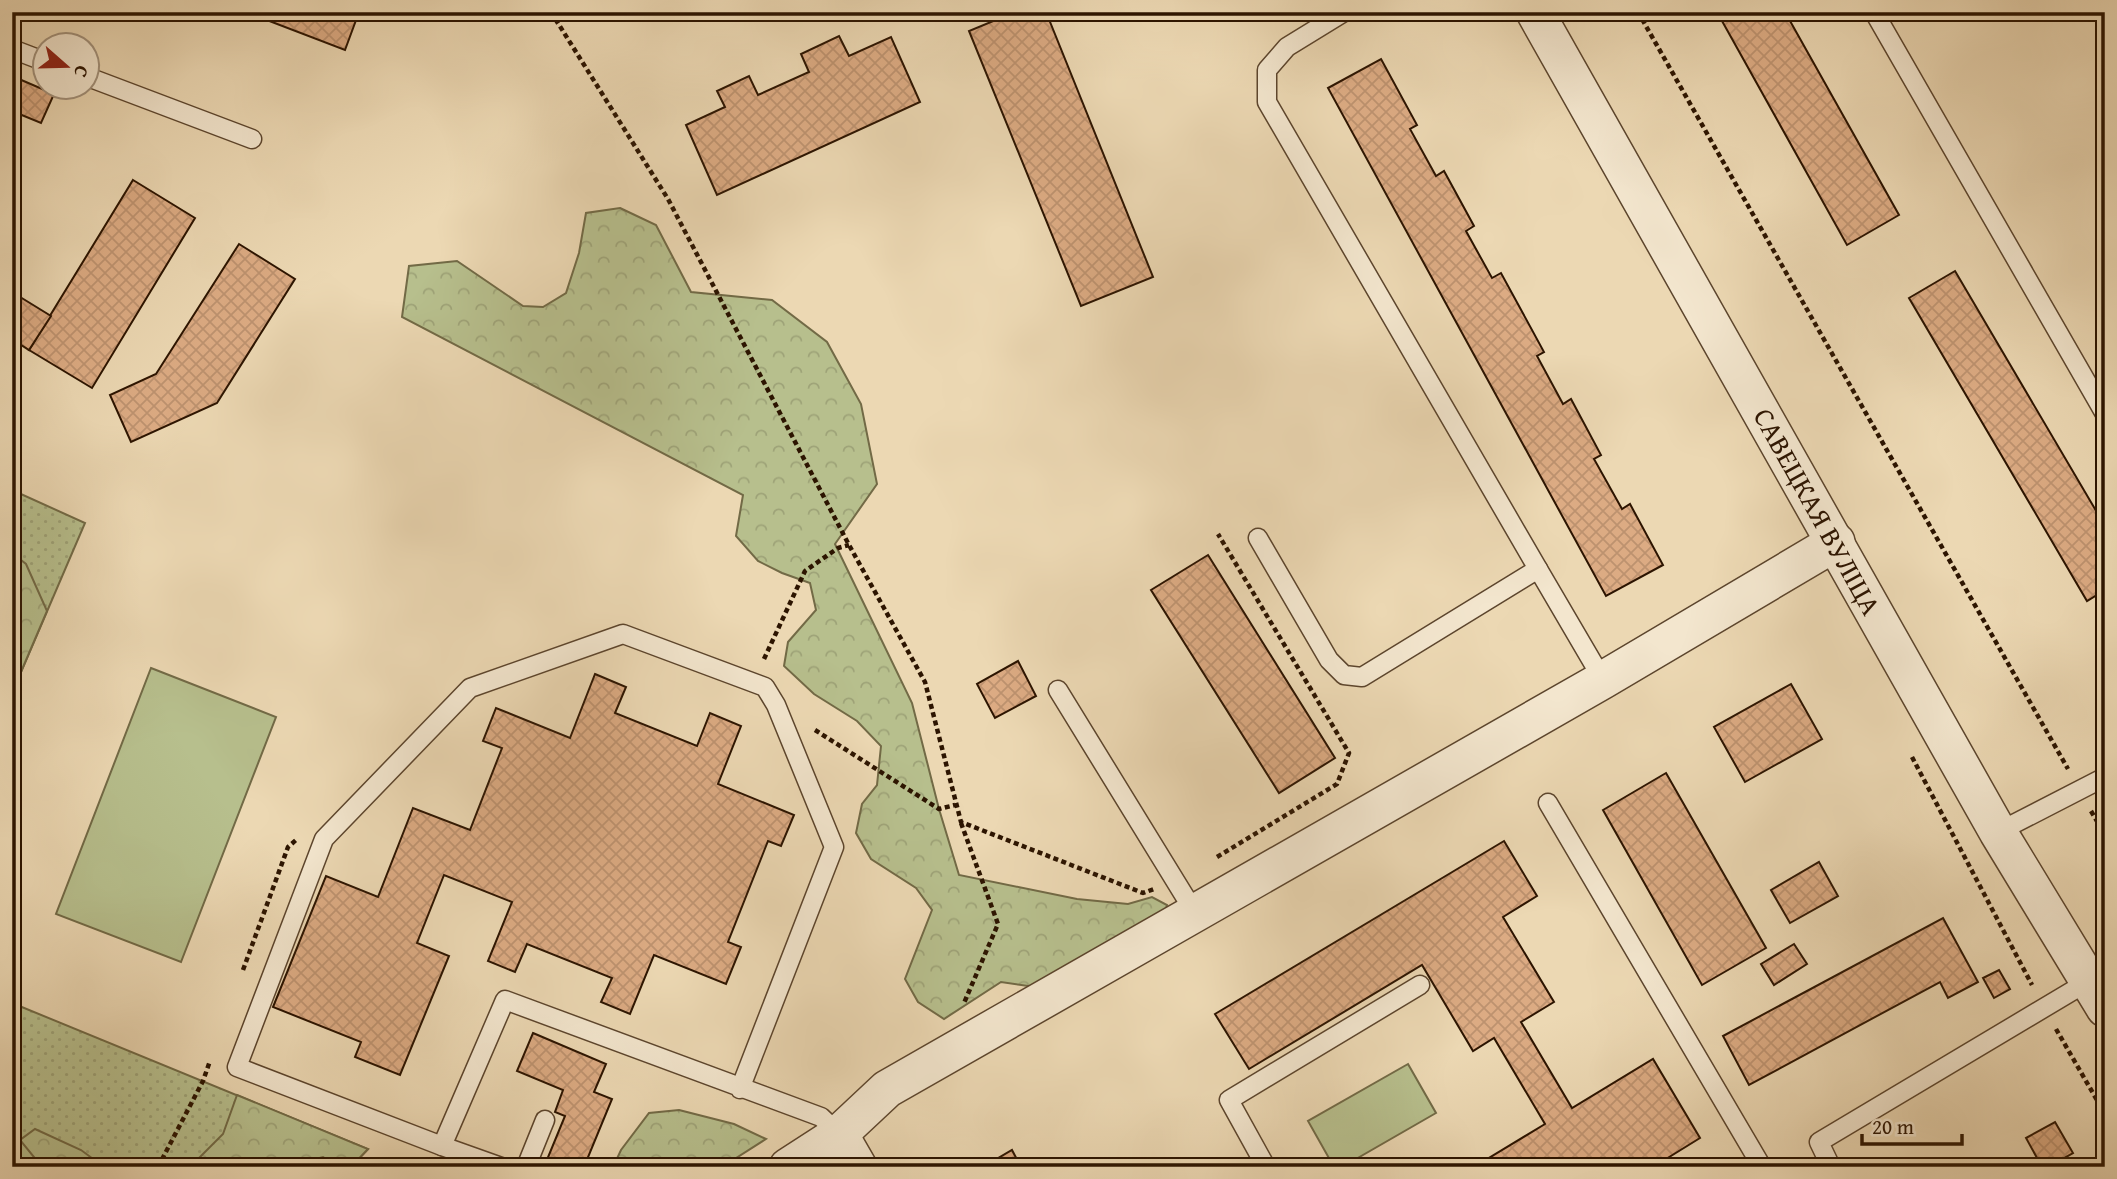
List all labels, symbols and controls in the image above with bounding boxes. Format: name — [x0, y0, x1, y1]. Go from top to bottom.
north arrow — [32, 32, 102, 102]
text: С — [67, 62, 97, 82]
street label: САВЕЦКАЯ ВУЛІЦА — [1744, 400, 1892, 622]
scale bar — [1862, 1102, 1961, 1146]
text: 20 m — [1872, 1111, 1914, 1142]

